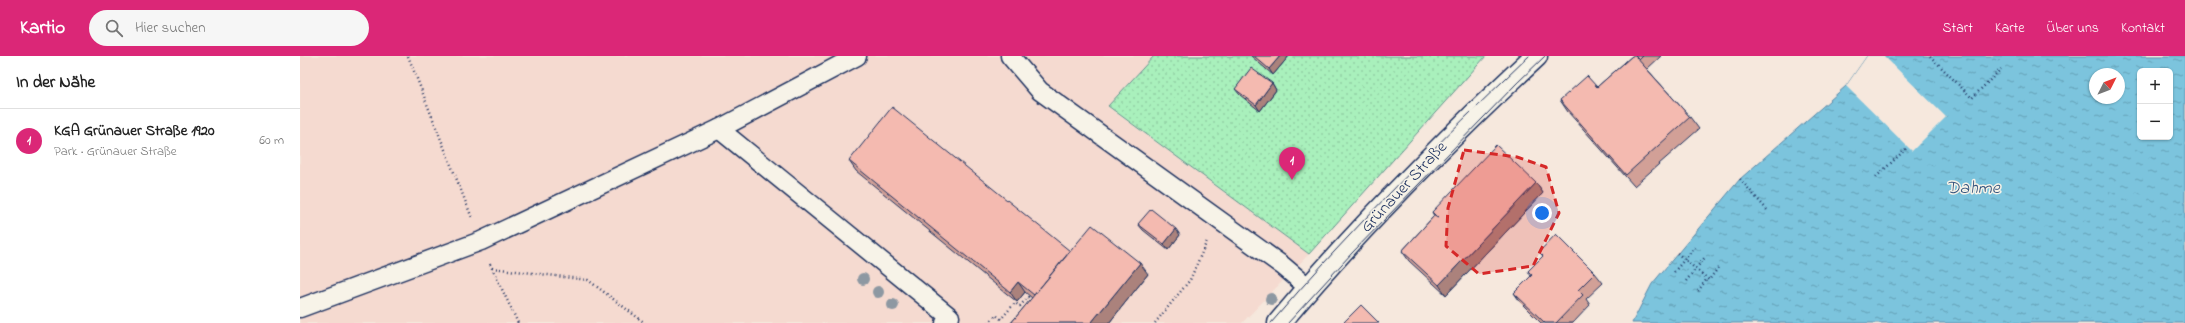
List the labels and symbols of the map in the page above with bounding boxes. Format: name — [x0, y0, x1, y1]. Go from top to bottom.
north arrow — [2089, 68, 2125, 104]
street label: Grünauer Straße — [1355, 135, 1453, 239]
pin: 1 — [1279, 147, 1305, 180]
water label: Dahme — [1946, 176, 2001, 202]
your location — [1532, 203, 1552, 223]

